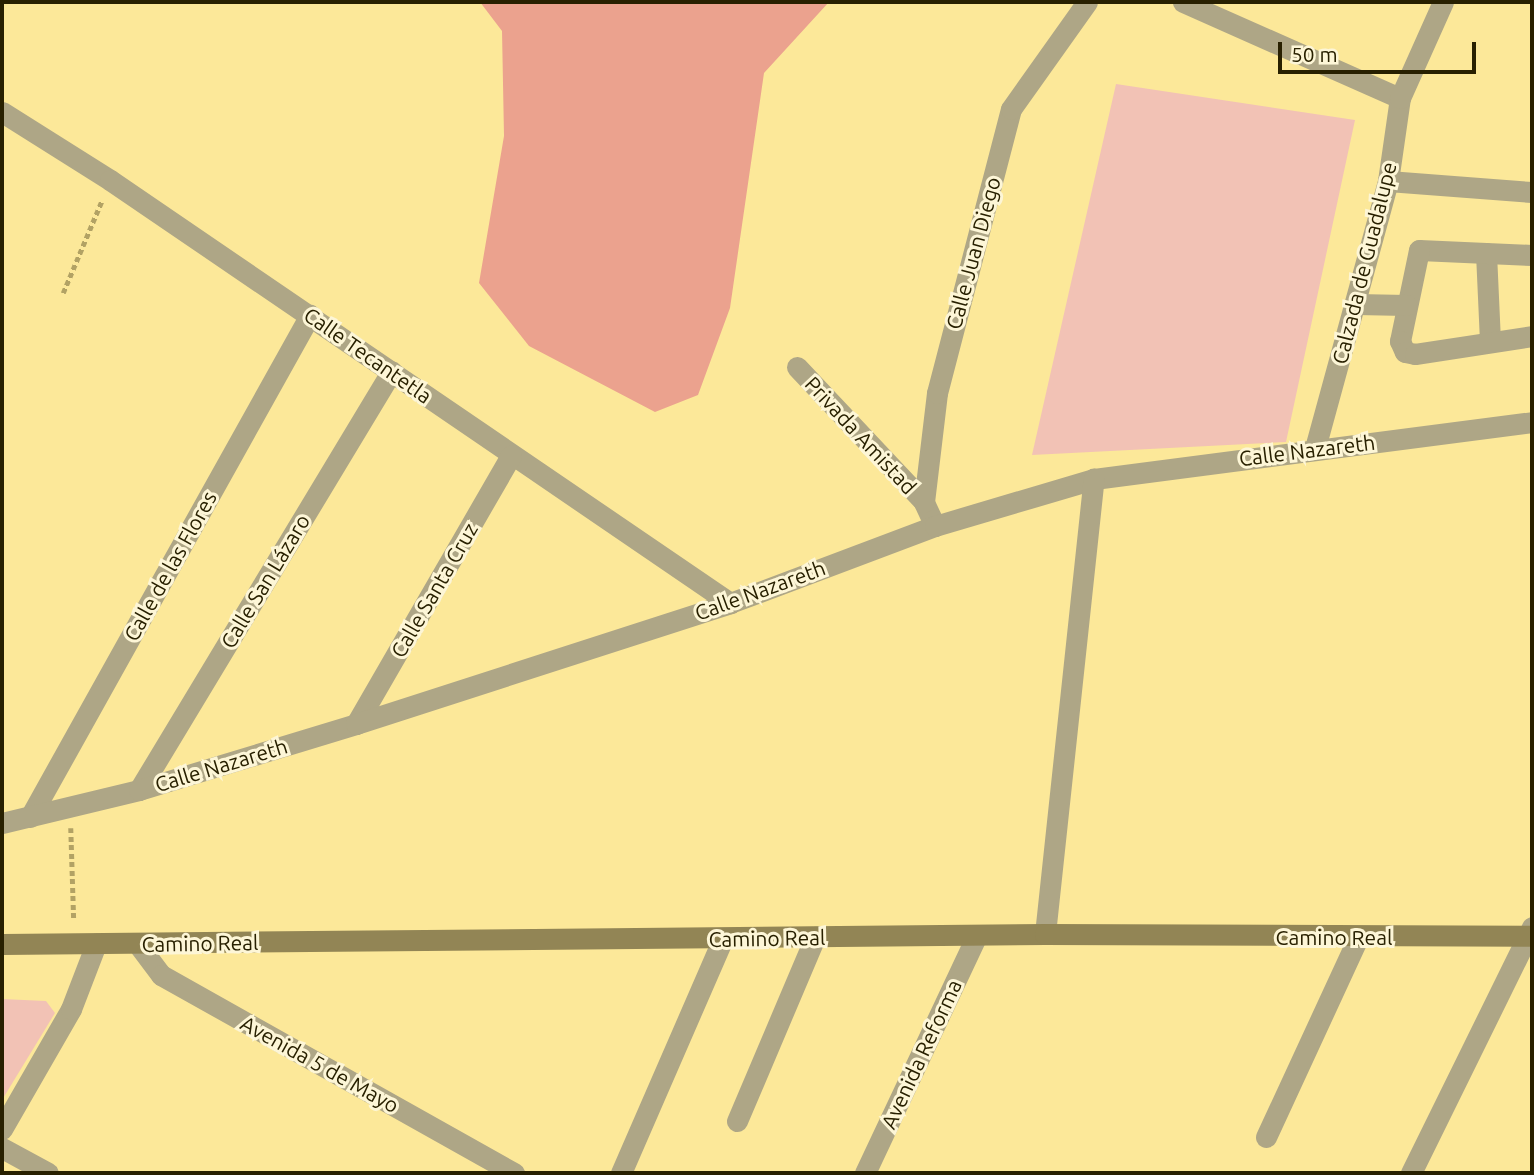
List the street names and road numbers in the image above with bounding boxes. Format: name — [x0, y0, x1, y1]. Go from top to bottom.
street label: Calzada de Guadalupe — [1327, 159, 1401, 367]
street label: Calle Juan Diego — [941, 174, 1005, 332]
street label: Calle Tecantetla — [299, 302, 437, 408]
street label: Privada Amistad — [800, 371, 922, 499]
street label: Calle Nazareth — [1237, 429, 1377, 471]
street label: Calle de las Flores — [118, 487, 222, 645]
street label: Calle San Lázaro — [215, 509, 315, 653]
street label: Calle Santa Cruz — [385, 518, 483, 662]
street label: Calle Nazareth — [691, 555, 829, 625]
street label: Calle Nazareth — [152, 733, 290, 797]
street label: Camino Real — [708, 924, 826, 952]
street label: Camino Real — [1276, 924, 1392, 950]
street label: Camino Real — [141, 929, 259, 957]
street label: Avenida Reforma — [875, 975, 967, 1133]
street label: Avenida 5 de Mayo — [237, 1010, 403, 1118]

